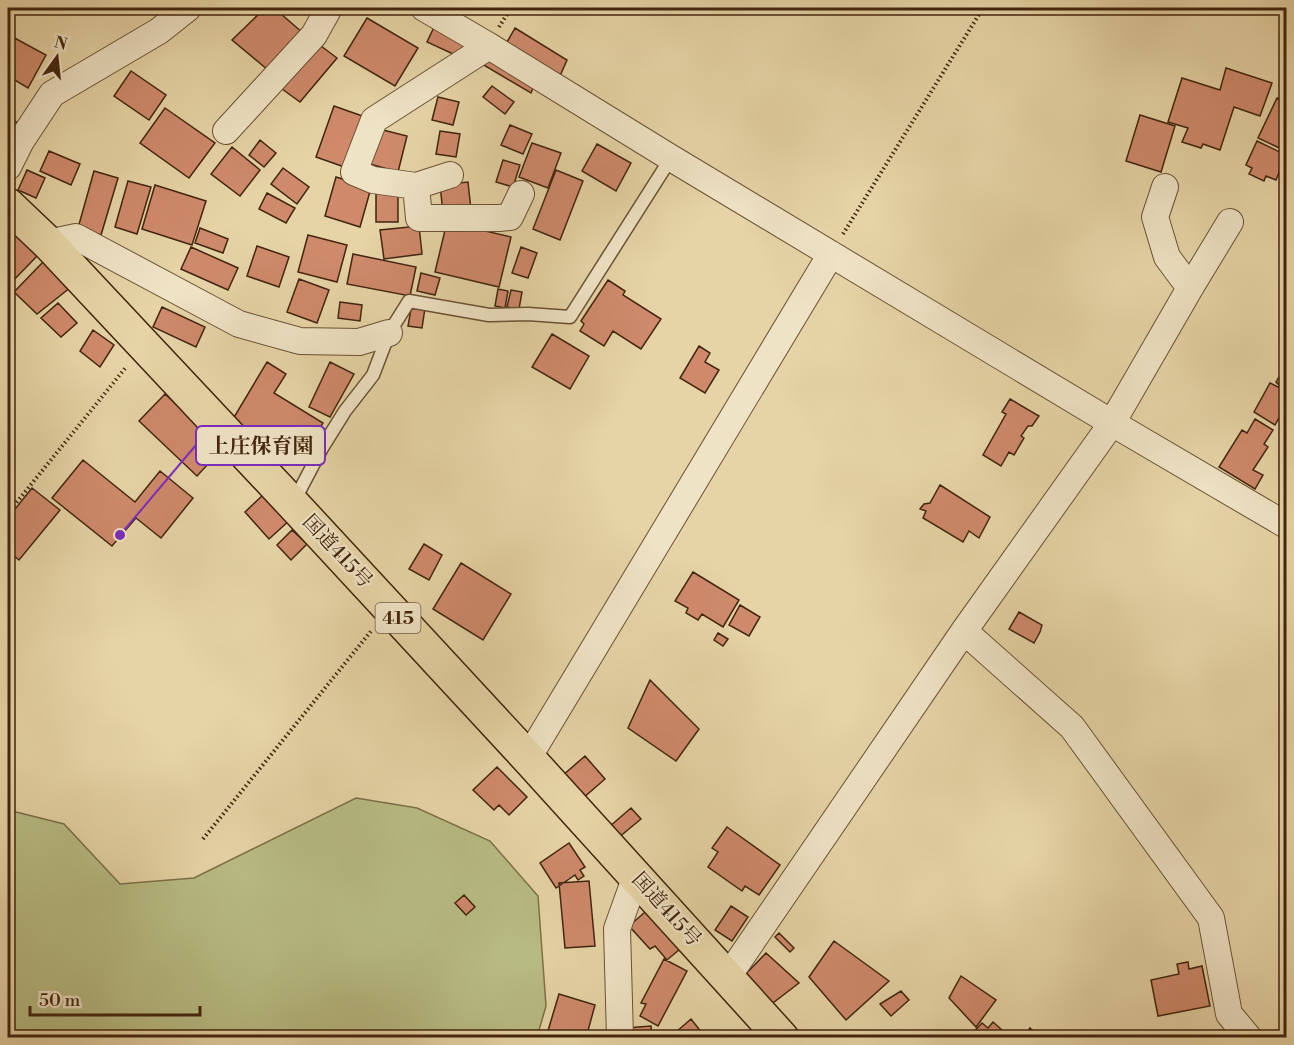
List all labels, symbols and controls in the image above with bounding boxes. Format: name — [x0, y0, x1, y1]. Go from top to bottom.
north arrow — [27, 27, 87, 87]
text: N — [52, 32, 70, 55]
callout: 上庄保育園 — [196, 426, 325, 465]
text: 上庄保育園 — [209, 434, 314, 460]
street label: 国道415号 — [297, 510, 377, 594]
road number: 415 — [376, 603, 420, 633]
street label: 国道415号 — [626, 868, 706, 952]
scale bar — [30, 979, 200, 1017]
text: 50 m — [39, 989, 81, 1012]

